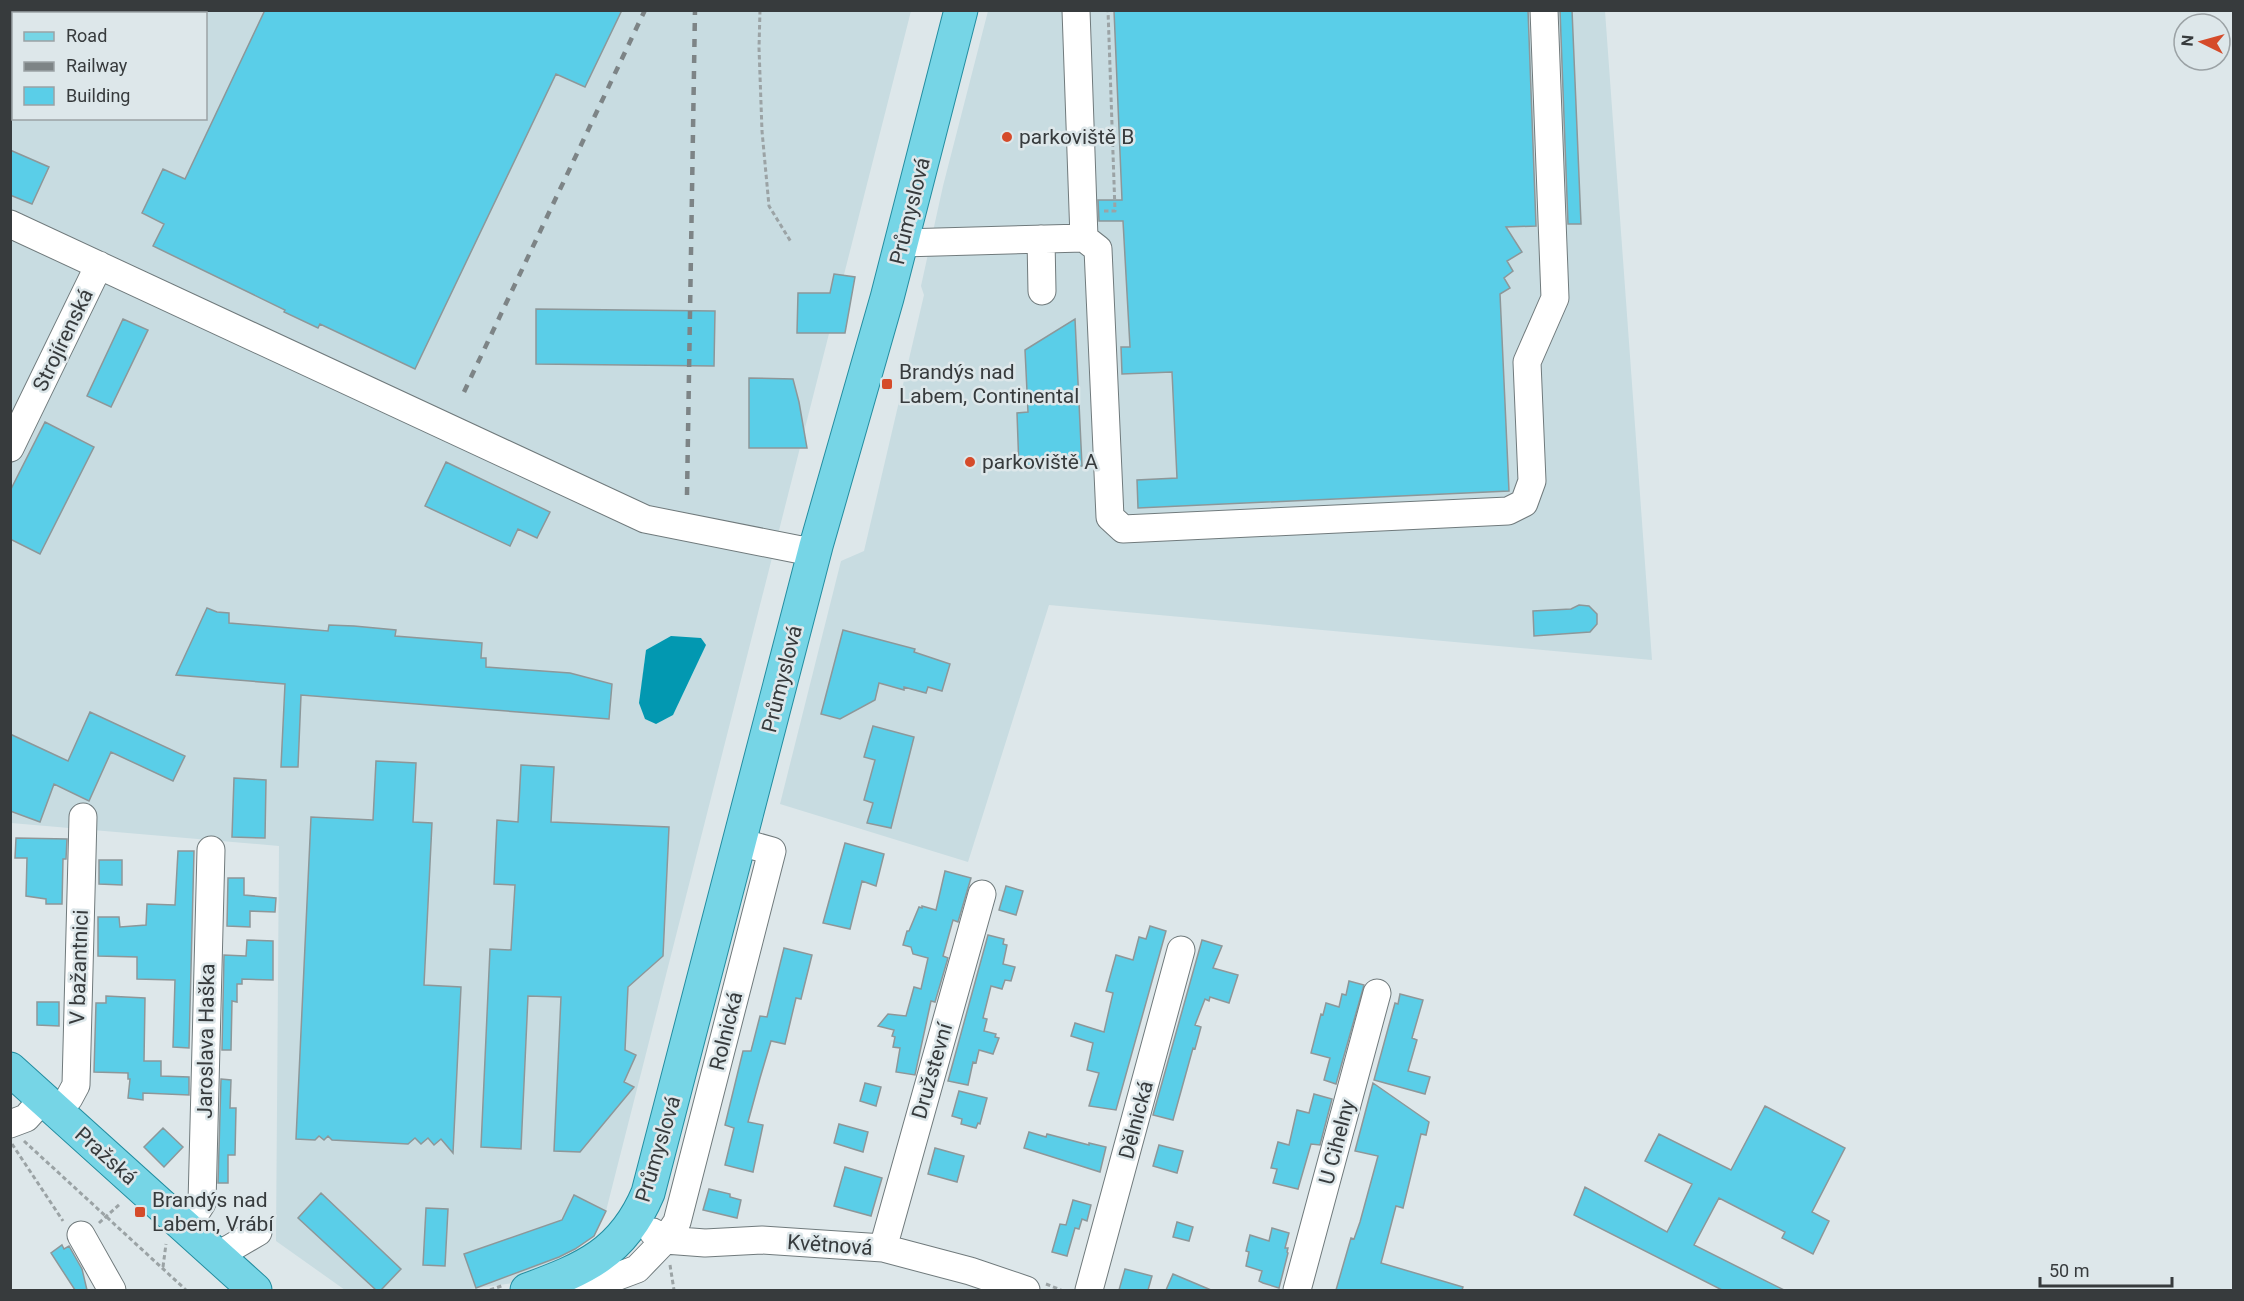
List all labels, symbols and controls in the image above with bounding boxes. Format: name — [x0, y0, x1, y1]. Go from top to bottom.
legend — [12, 12, 207, 120]
north arrow — [2172, 12, 2232, 72]
text: Road — [66, 25, 107, 46]
text: N — [2178, 34, 2198, 47]
text: Railway — [66, 55, 128, 76]
text: Building — [66, 85, 130, 106]
place label: parkoviště B — [1019, 125, 1134, 149]
marker: parkoviště B — [1000, 130, 1014, 144]
street label: Průmyslová — [885, 155, 935, 267]
street label: Strojírenská — [28, 285, 98, 395]
place label: Brandýs nad Labem, Continental — [899, 360, 1079, 408]
marker: Brandýs nad Labem, Continental — [880, 377, 894, 391]
place label: parkoviště A — [982, 450, 1098, 474]
marker: parkoviště A — [963, 455, 977, 469]
street label: Průmyslová — [757, 623, 807, 735]
street label: V bažantnici — [65, 909, 93, 1025]
street label: Jaroslava Haška — [193, 963, 219, 1119]
street label: Rolnická — [705, 989, 747, 1073]
street label: Družstevní — [907, 1020, 957, 1122]
street label: Dělnická — [1114, 1078, 1158, 1162]
street label: Průmyslová — [631, 1093, 685, 1205]
street label: U Cihelny — [1314, 1097, 1360, 1187]
street label: Pražská — [70, 1122, 142, 1190]
place label: Brandýs nad Labem, Vrábí — [152, 1188, 274, 1236]
marker: Brandýs nad Labem, Vrábí — [133, 1205, 147, 1219]
street label: Květnová — [786, 1230, 874, 1260]
scale bar — [2040, 1250, 2172, 1288]
text: 50 m — [2049, 1260, 2089, 1281]

